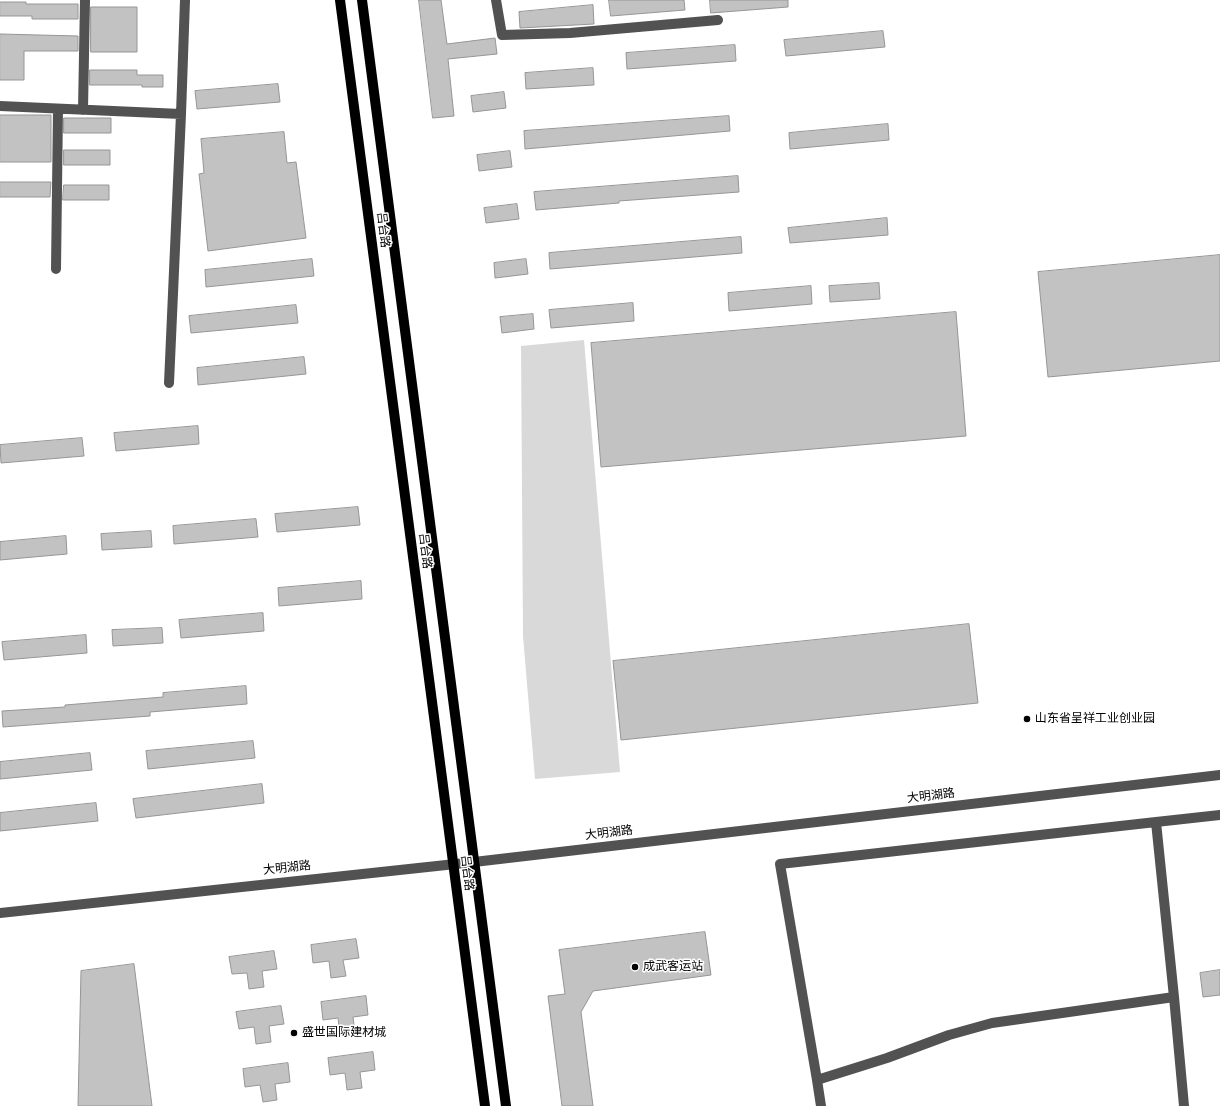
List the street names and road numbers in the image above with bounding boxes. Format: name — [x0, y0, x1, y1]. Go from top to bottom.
street label: 吕台路 — [374, 211, 392, 249]
street label: 吕台路 — [416, 532, 434, 570]
street label: 大明湖路 — [906, 786, 956, 806]
street label: 大明湖路 — [584, 823, 634, 843]
street label: 吕台路 — [458, 854, 476, 892]
street label: 大明湖路 — [262, 858, 312, 878]

